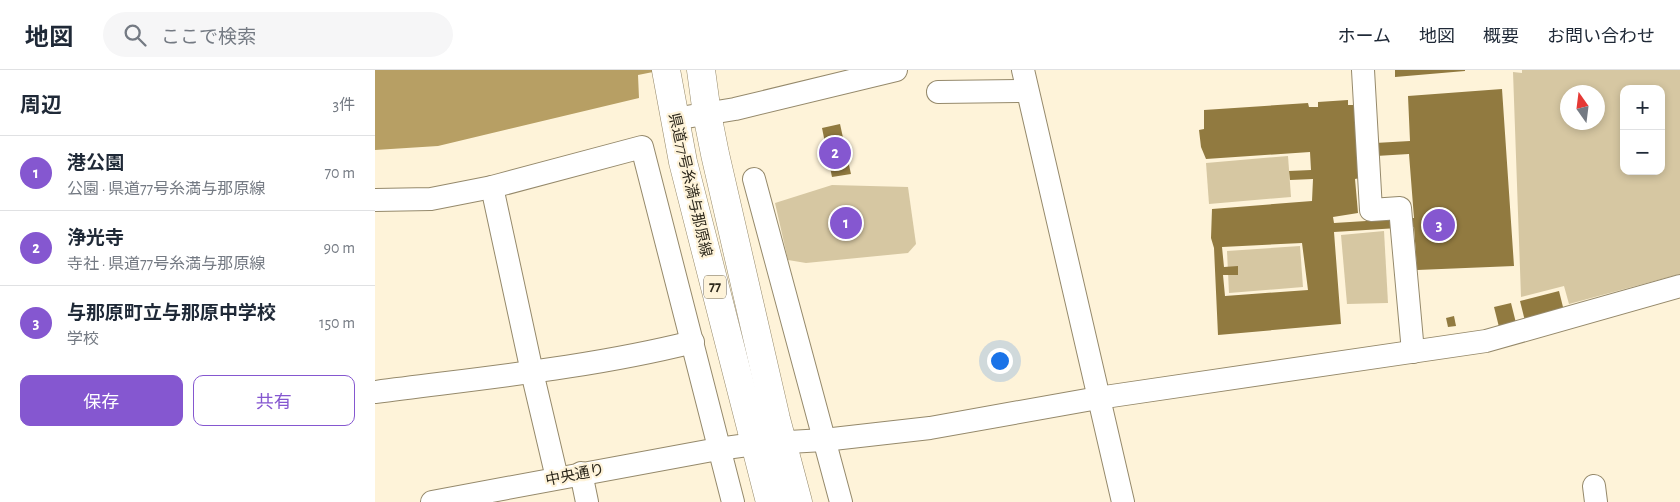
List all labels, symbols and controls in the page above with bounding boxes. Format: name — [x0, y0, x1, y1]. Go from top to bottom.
search box — [103, 12, 453, 57]
icon: search — [121, 21, 149, 49]
text: 地図 — [25, 26, 73, 50]
text: ここで検索 — [161, 28, 256, 47]
text: ホーム — [1338, 28, 1391, 46]
text: 地図 — [1419, 28, 1455, 46]
text: 概要 — [1483, 28, 1519, 46]
text: お問い合わせ — [1547, 28, 1655, 46]
north arrow — [1560, 85, 1605, 130]
map controls — [1620, 85, 1665, 175]
button: + — [1620, 85, 1665, 130]
text: 周辺 — [20, 95, 62, 116]
text: 3件 — [332, 97, 355, 113]
street label: 県道77号糸満与那原線 — [666, 111, 715, 259]
button: − — [1620, 130, 1665, 175]
pin: 2 — [819, 134, 851, 172]
text: 港公園 — [67, 154, 124, 173]
text: 1 — [33, 165, 39, 181]
text: 70 m — [324, 165, 355, 181]
text: 公園 · 県道77号糸満与那原線 — [67, 181, 265, 197]
pin: 1 — [830, 204, 862, 242]
pin: 3 — [1423, 206, 1455, 244]
text: 浄光寺 — [67, 229, 124, 248]
text: 2 — [32, 240, 40, 256]
text: 90 m — [324, 240, 355, 256]
text: 寺社 · 県道77号糸満与那原線 — [67, 256, 265, 272]
road number: 77 — [704, 276, 726, 298]
text: 与那原町立与那原中学校 — [67, 304, 276, 323]
text: 3 — [33, 315, 39, 331]
text: 150 m — [319, 315, 355, 331]
text: 学校 — [67, 331, 99, 347]
your location — [987, 348, 1013, 374]
button: 保存 — [20, 375, 183, 426]
button: 共有 — [193, 375, 355, 426]
street label: 中央通り — [544, 461, 606, 488]

